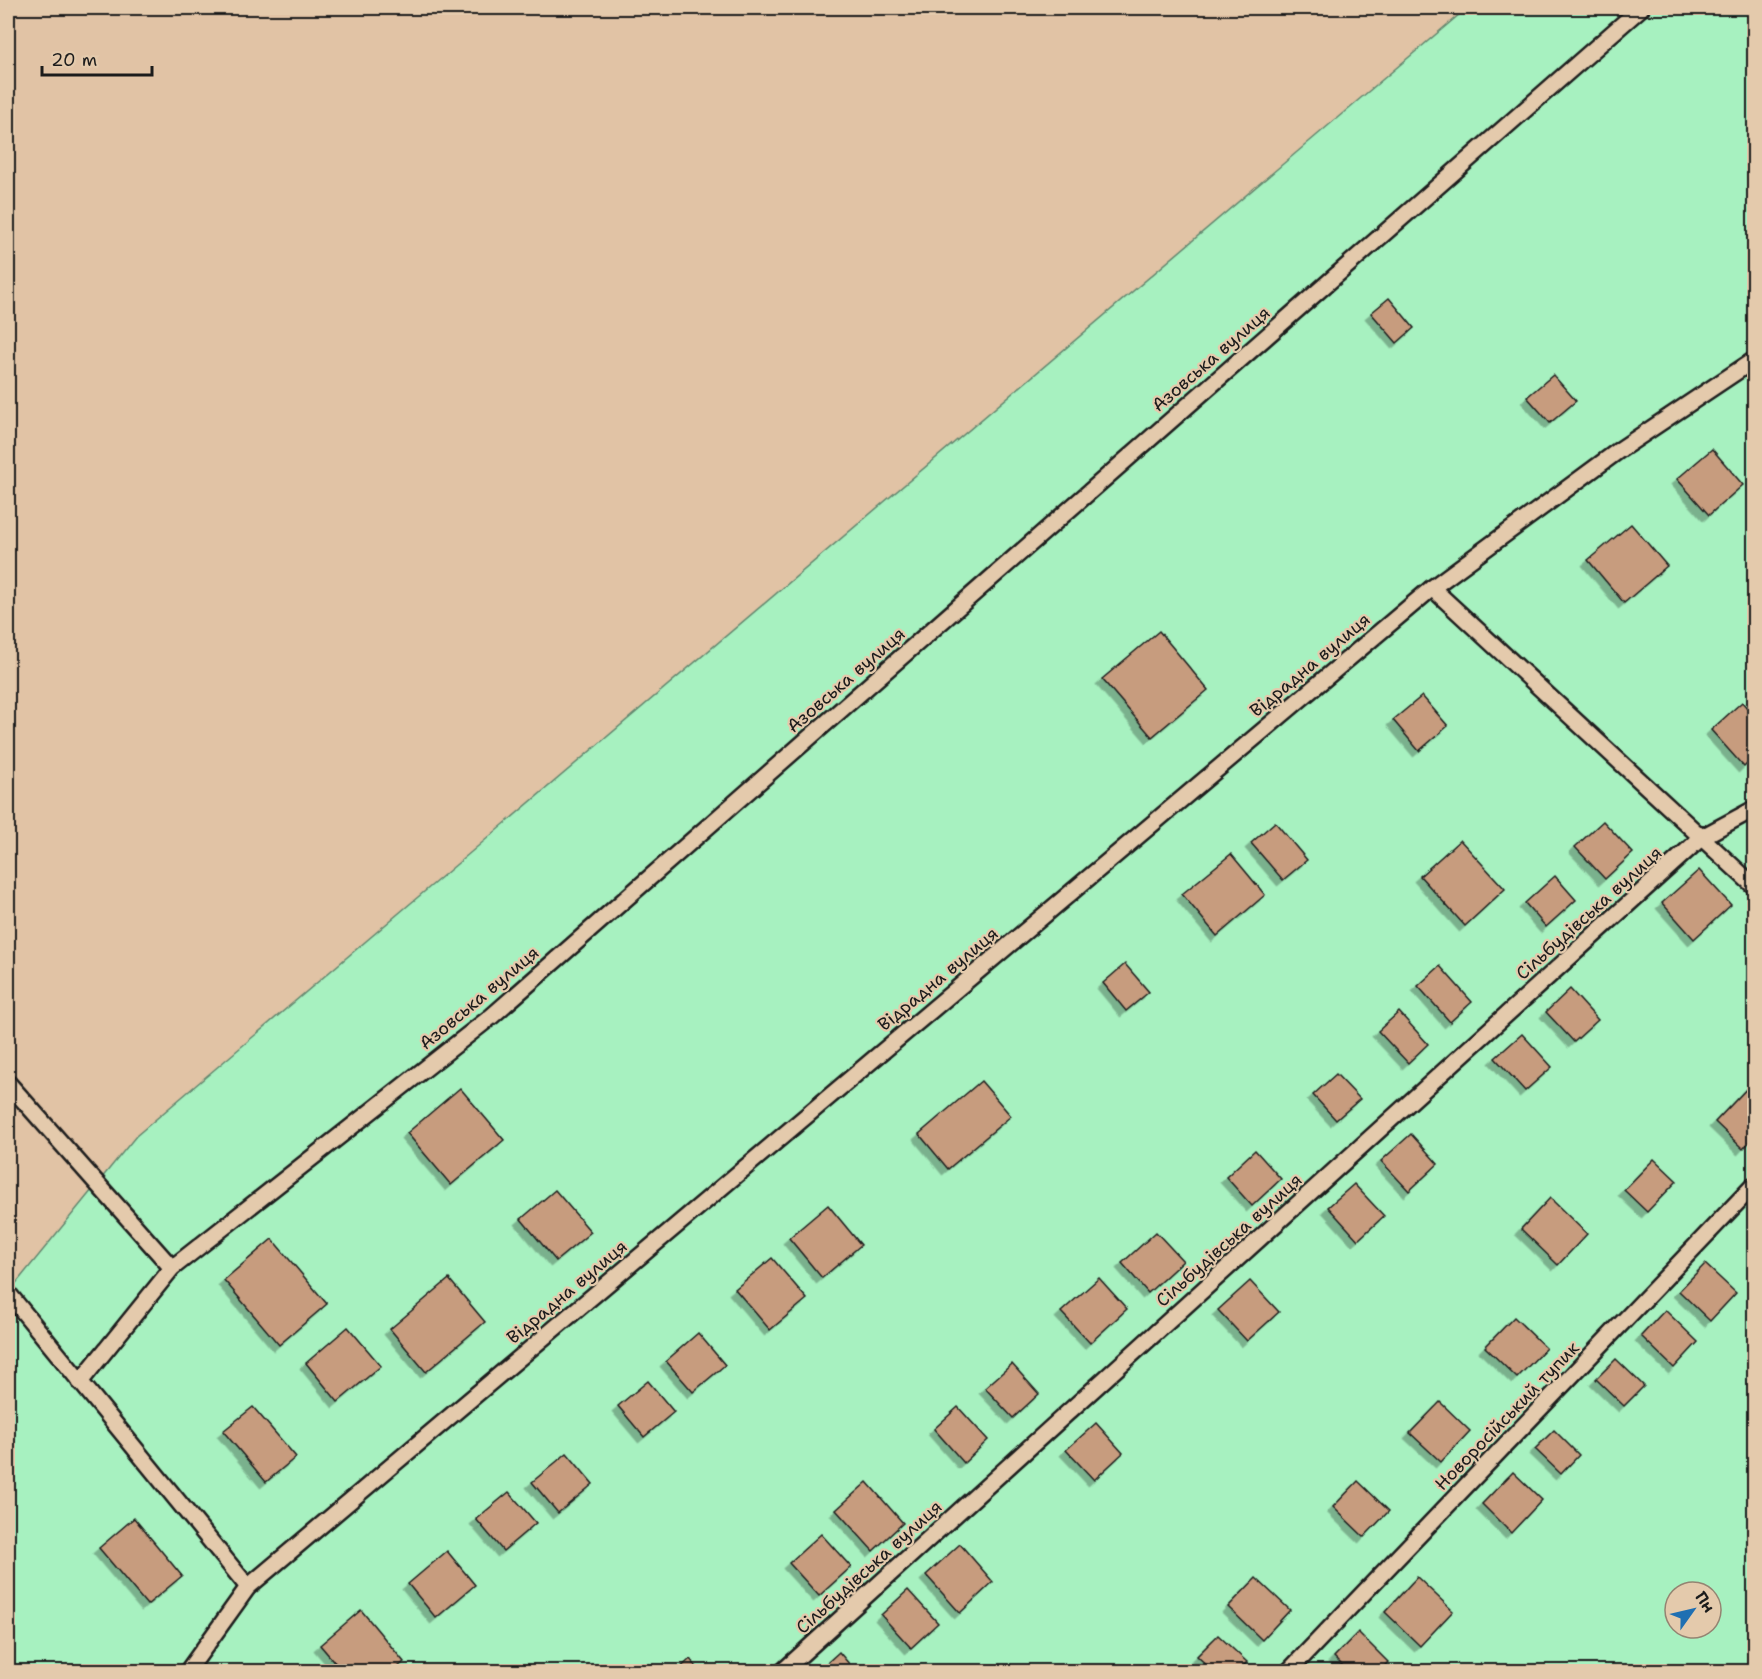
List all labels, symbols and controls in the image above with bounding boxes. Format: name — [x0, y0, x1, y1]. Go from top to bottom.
scale bar — [42, 39, 152, 77]
text: 20 m — [51, 48, 97, 72]
street label: Азовська вулиця — [1147, 301, 1275, 417]
street label: Відрадна вулиця — [1245, 608, 1375, 722]
street label: Азовська вулиця — [782, 622, 910, 738]
street label: Сільбудівська вулиця — [1511, 841, 1667, 985]
street label: Відрадна вулиця — [873, 922, 1003, 1036]
street label: Азовська вулиця — [414, 941, 544, 1055]
street label: Сільбудівська вулиця — [1151, 1168, 1307, 1312]
street label: Відрадна вулиця — [502, 1235, 632, 1349]
street label: Новоросійський тупик — [1430, 1336, 1585, 1496]
street label: Сільбудівська вулиця — [791, 1495, 947, 1639]
north arrow — [1663, 1580, 1723, 1640]
text: Пн — [1690, 1587, 1720, 1617]

